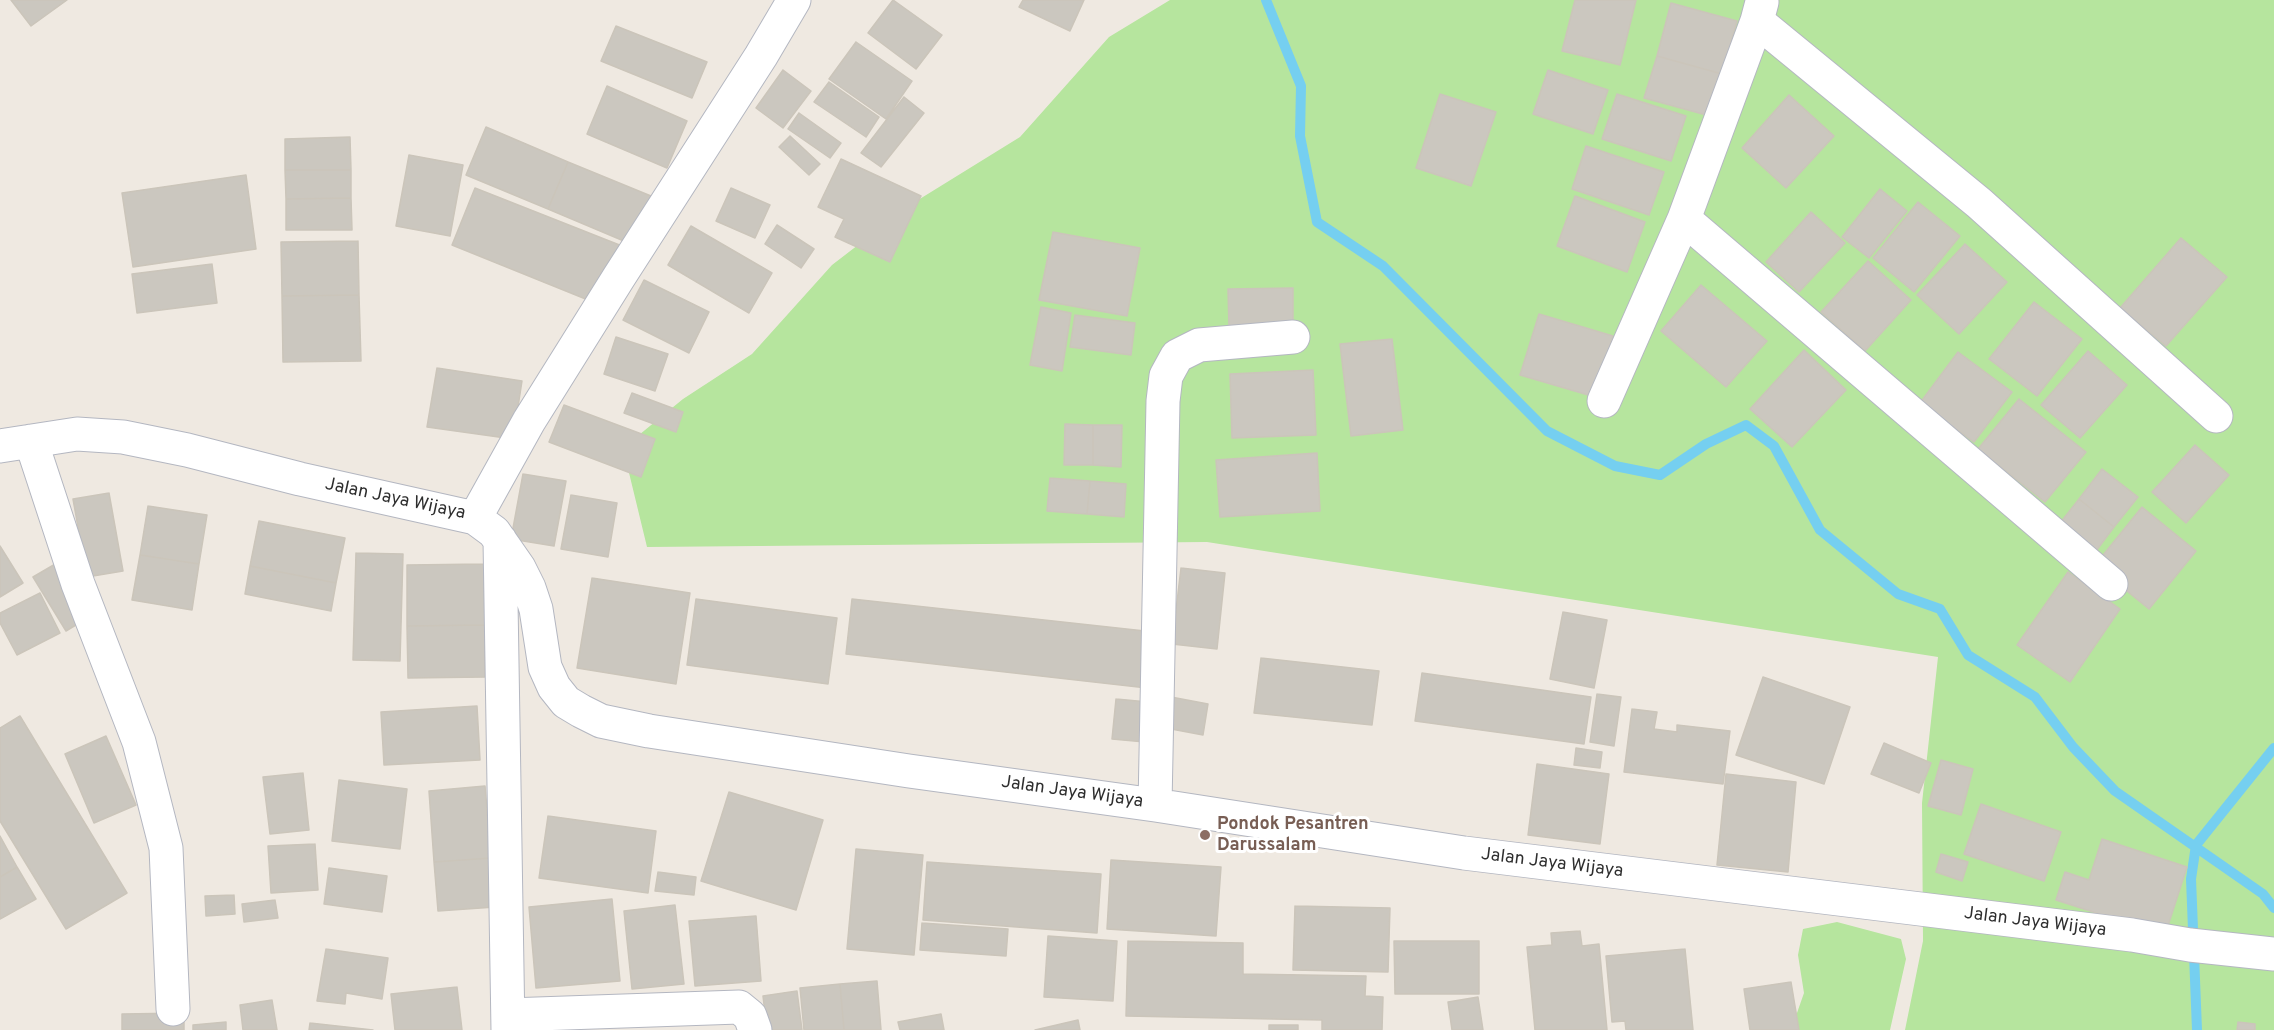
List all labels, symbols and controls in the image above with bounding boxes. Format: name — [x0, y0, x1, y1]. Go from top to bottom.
street label: Jalan Jaya Wijaya — [323, 475, 467, 525]
street label: Jalan Jaya Wijaya — [1000, 772, 1144, 814]
place label: Pondok Pesantren Darussalam — [1217, 814, 1369, 856]
marker: Pondok Pesantren Darussalam — [1198, 828, 1212, 842]
street label: Jalan Jaya Wijaya — [1480, 845, 1624, 883]
street label: Jalan Jaya Wijaya — [1963, 904, 2107, 942]

